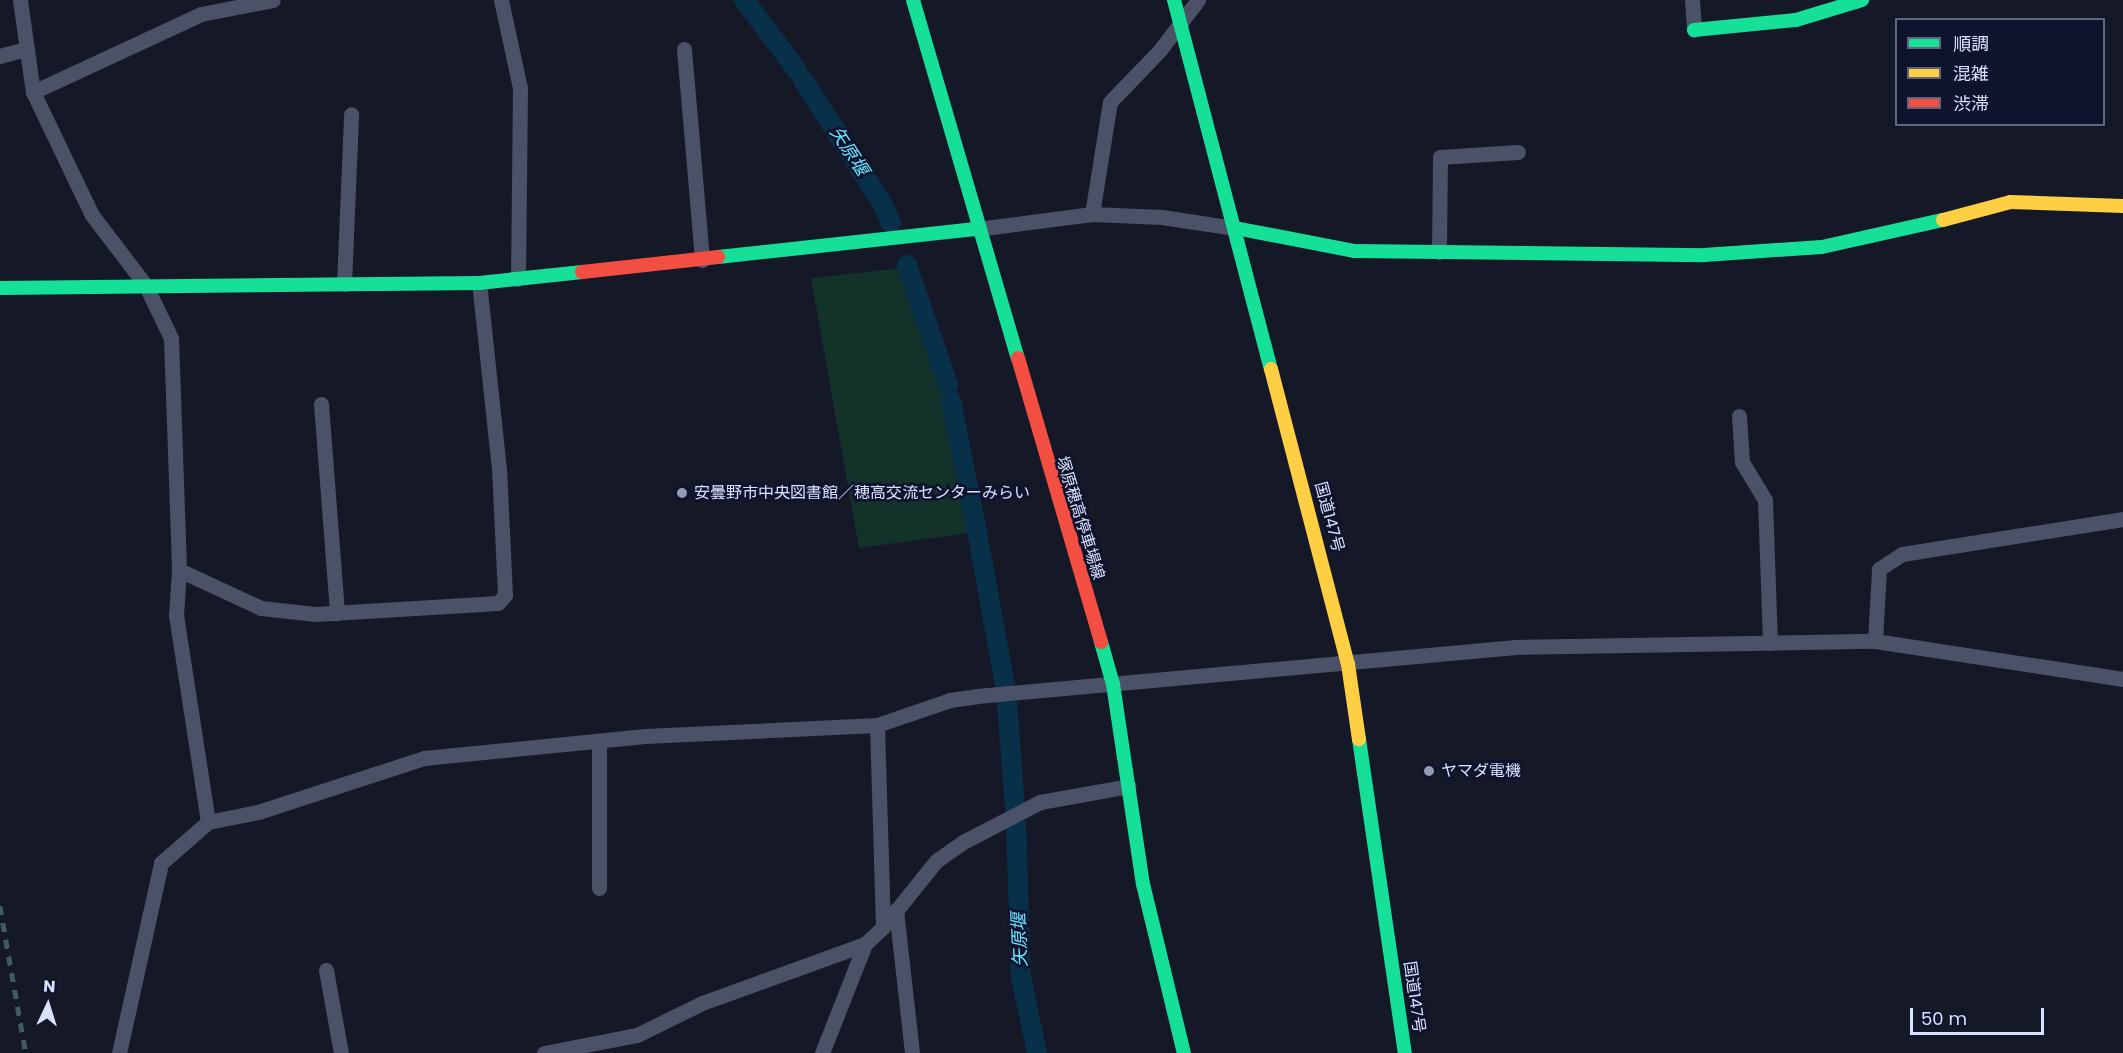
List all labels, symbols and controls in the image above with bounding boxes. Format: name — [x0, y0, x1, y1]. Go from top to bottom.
legend — [1895, 18, 2105, 126]
text: 順調 — [1953, 31, 1989, 56]
text: 混雑 — [1953, 61, 1989, 86]
text: 渋滞 — [1953, 91, 1989, 116]
water label: 矢原堰 — [825, 122, 873, 180]
street label: 塚原穂高停車場線 — [1052, 454, 1108, 582]
street label: 国道147号 — [1310, 480, 1348, 554]
place label: 安曇野市中央図書館／穂高交流センターみらい — [694, 483, 1030, 503]
marker: 安曇野市中央図書館／穂高交流センターみらい — [675, 486, 689, 500]
place label: ヤマダ電機 — [1441, 761, 1521, 781]
marker: ヤマダ電機 — [1422, 764, 1436, 778]
water label: 矢原堰 — [1008, 913, 1032, 967]
street label: 国道147号 — [1399, 960, 1429, 1034]
north arrow — [18, 975, 78, 1035]
text: N — [42, 975, 56, 998]
scale bar — [1913, 996, 2046, 1034]
text: 50 m — [1921, 1006, 1967, 1031]

